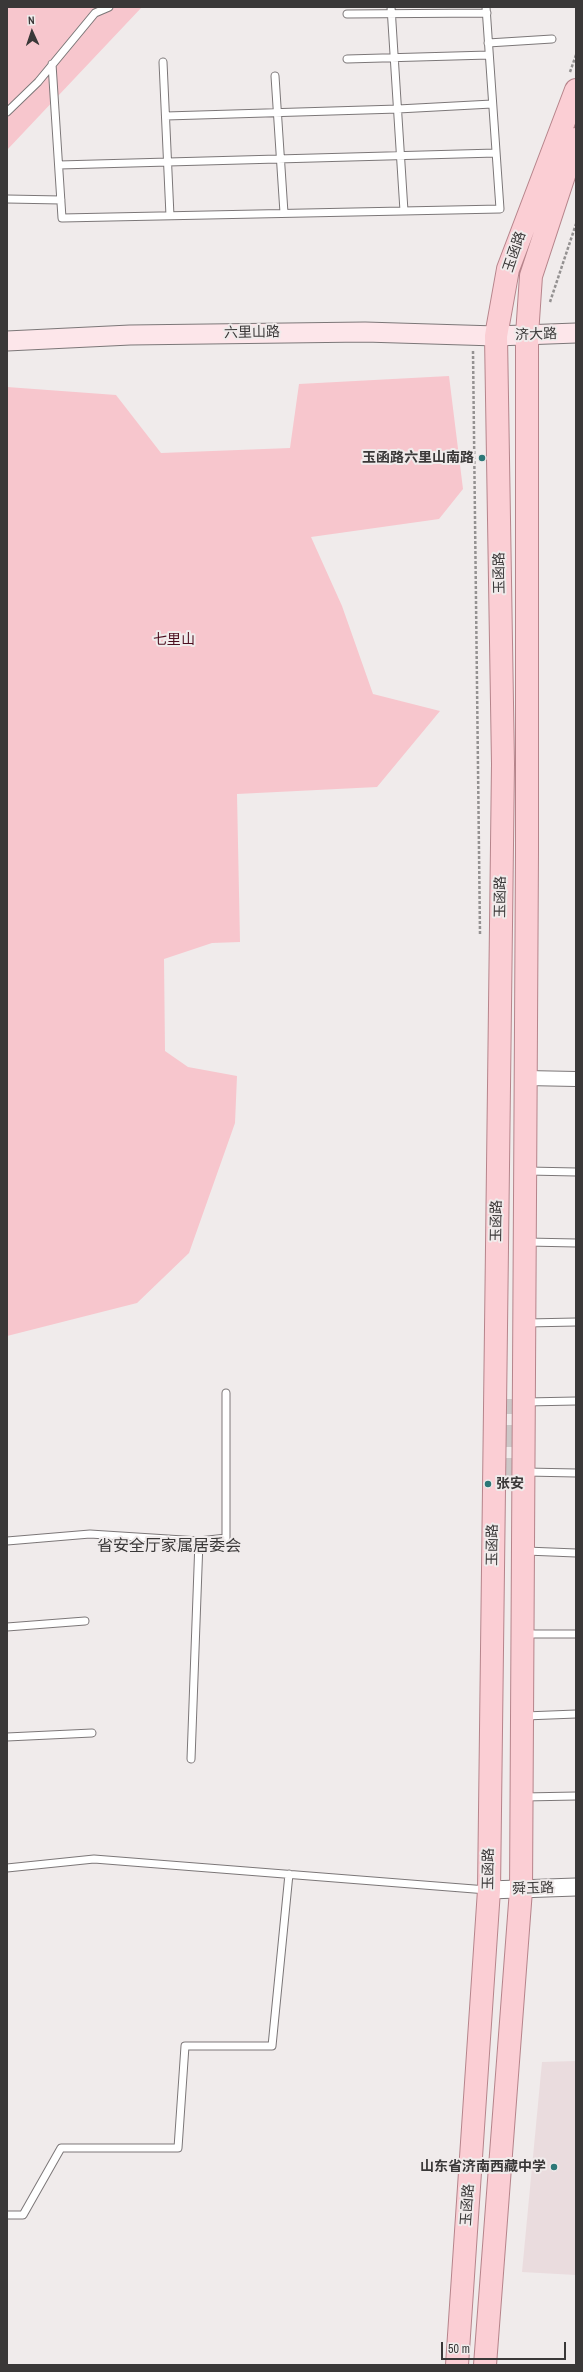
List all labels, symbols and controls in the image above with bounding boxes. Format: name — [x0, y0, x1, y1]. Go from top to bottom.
north arrow — [12, 12, 52, 52]
text: N — [28, 13, 35, 27]
street label: 玉函路 — [500, 229, 530, 275]
street label: 六里山路 — [224, 324, 280, 342]
street label: 济大路 — [515, 326, 557, 344]
place label: 玉函路六里山南路 — [362, 450, 474, 466]
marker: 玉函路六里山南路 — [477, 453, 487, 463]
street label: 玉函路 — [491, 552, 509, 594]
park label: 七里山 — [153, 632, 195, 648]
street label: 玉函路 — [492, 876, 510, 918]
street label: 玉函路 — [488, 1200, 506, 1242]
place label: 张安 — [496, 1476, 524, 1492]
marker: 张安 — [483, 1479, 493, 1489]
street label: 玉函路 — [484, 1524, 502, 1566]
district label: 省安全厅家属居委会 — [97, 1537, 241, 1557]
street label: 玉函路 — [480, 1848, 498, 1890]
street label: 舜玉路 — [512, 1880, 554, 1898]
place label: 山东省济南西藏中学 — [420, 2159, 546, 2175]
marker: 山东省济南西藏中学 — [549, 2162, 559, 2172]
street label: 玉函路 — [458, 2183, 478, 2227]
scale bar — [443, 2334, 568, 2360]
text: 50 m — [448, 2341, 470, 2357]

